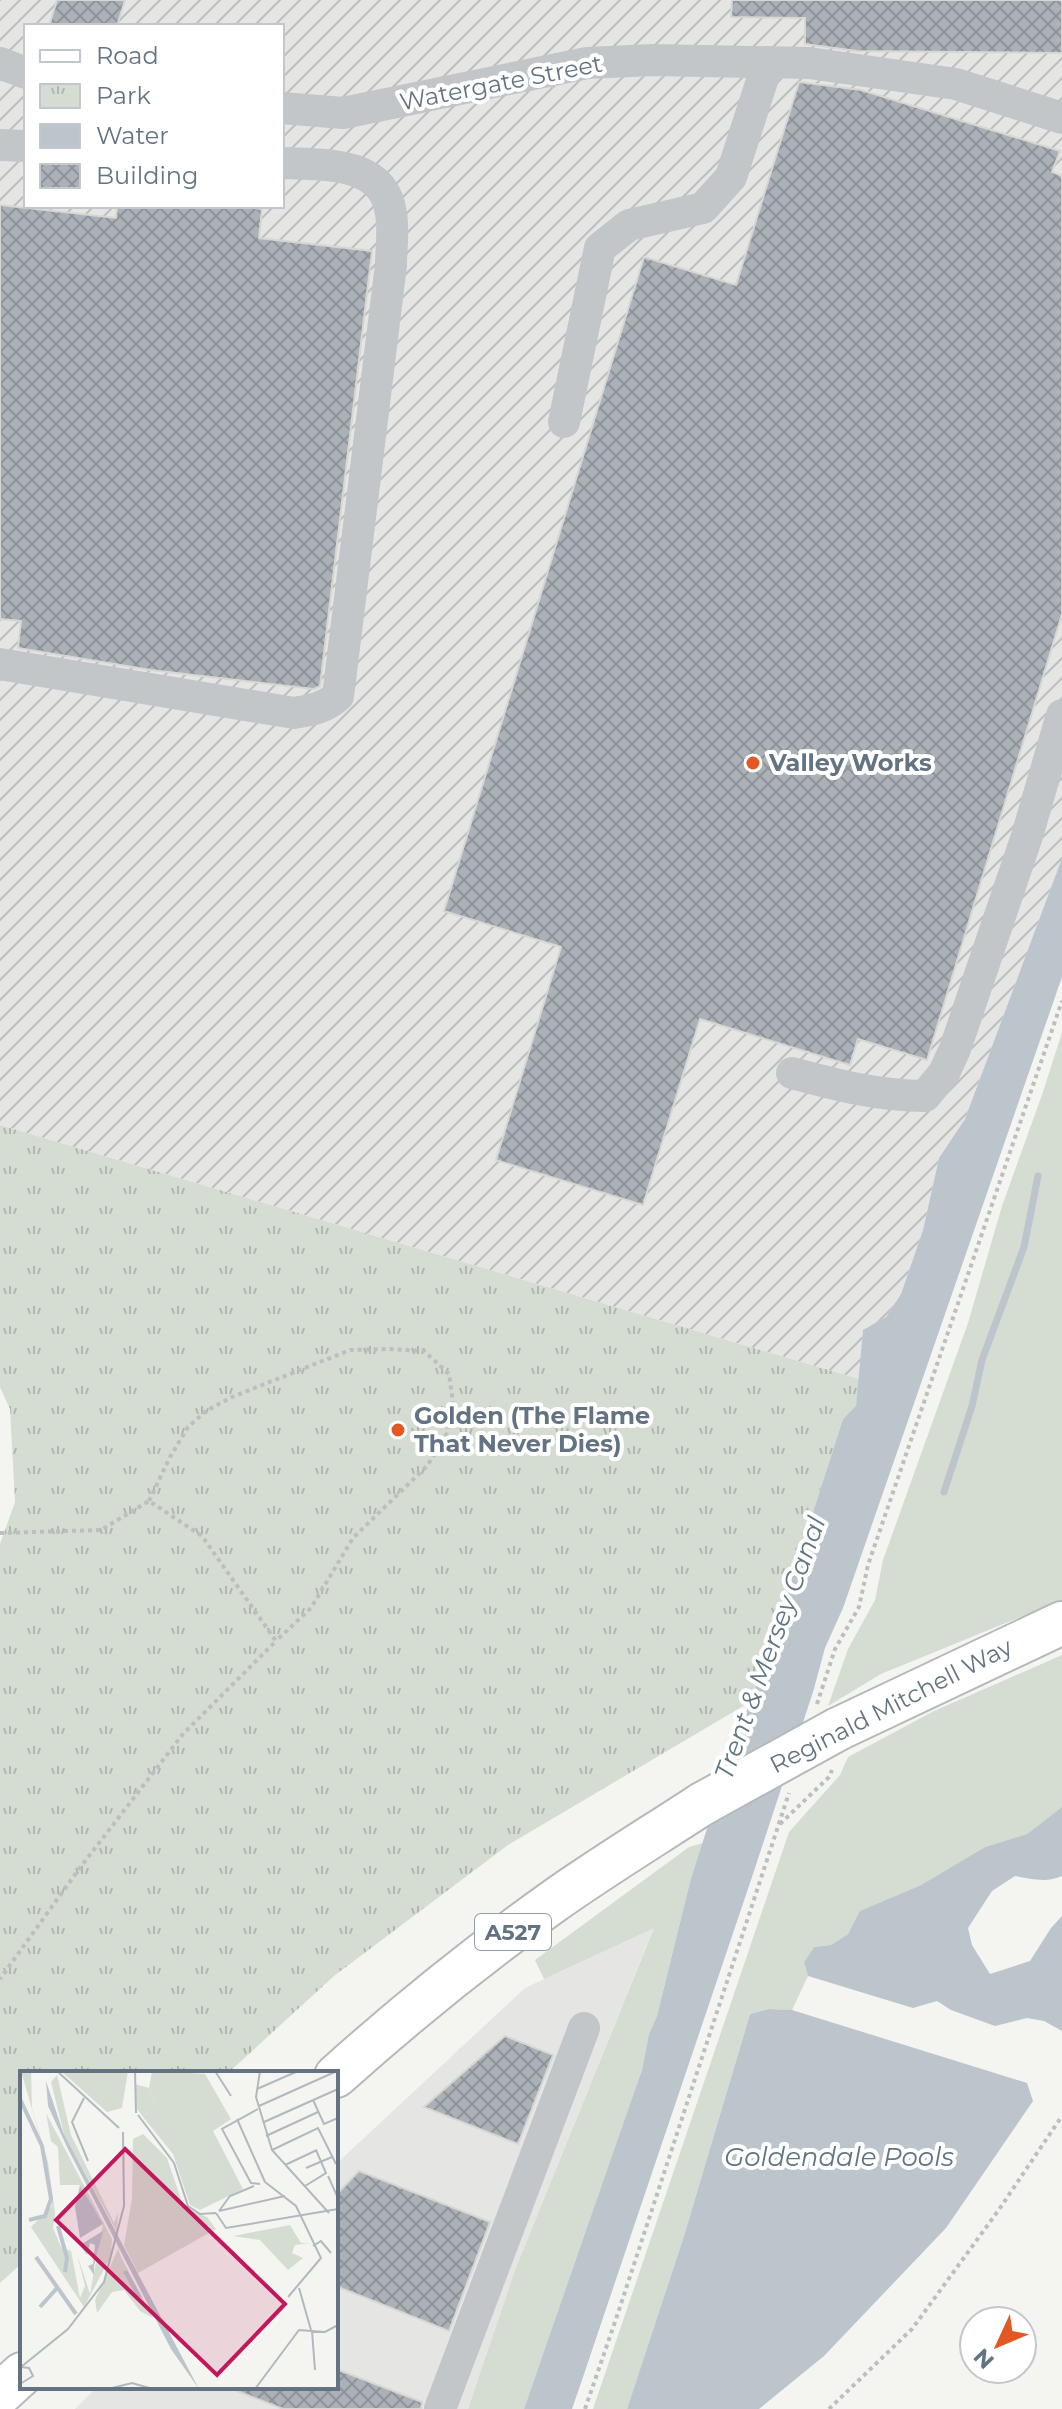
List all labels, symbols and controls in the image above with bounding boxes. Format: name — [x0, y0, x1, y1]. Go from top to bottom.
legend — [24, 24, 284, 208]
text: Road — [96, 41, 159, 70]
street label: Watergate Street — [397, 49, 605, 116]
text: Park — [96, 81, 151, 110]
text: Water — [96, 121, 169, 150]
text: Building — [96, 161, 199, 190]
place label: Valley Works — [768, 748, 932, 777]
marker: Valley Works — [744, 754, 762, 772]
place label: Golden (The Flame That Never Dies) — [414, 1401, 650, 1458]
marker: Golden (The Flame That Never Dies) — [389, 1421, 407, 1439]
water label: Trent & Mersey Canal — [708, 1512, 832, 1784]
street label: Reginald Mitchell Way — [765, 1632, 1017, 1779]
road number: A527 — [475, 1914, 551, 1950]
inset map — [20, 2071, 338, 2389]
water label: Goldendale Pools — [724, 2141, 954, 2173]
north arrow — [958, 2305, 1038, 2385]
text: N — [968, 2343, 1000, 2374]

